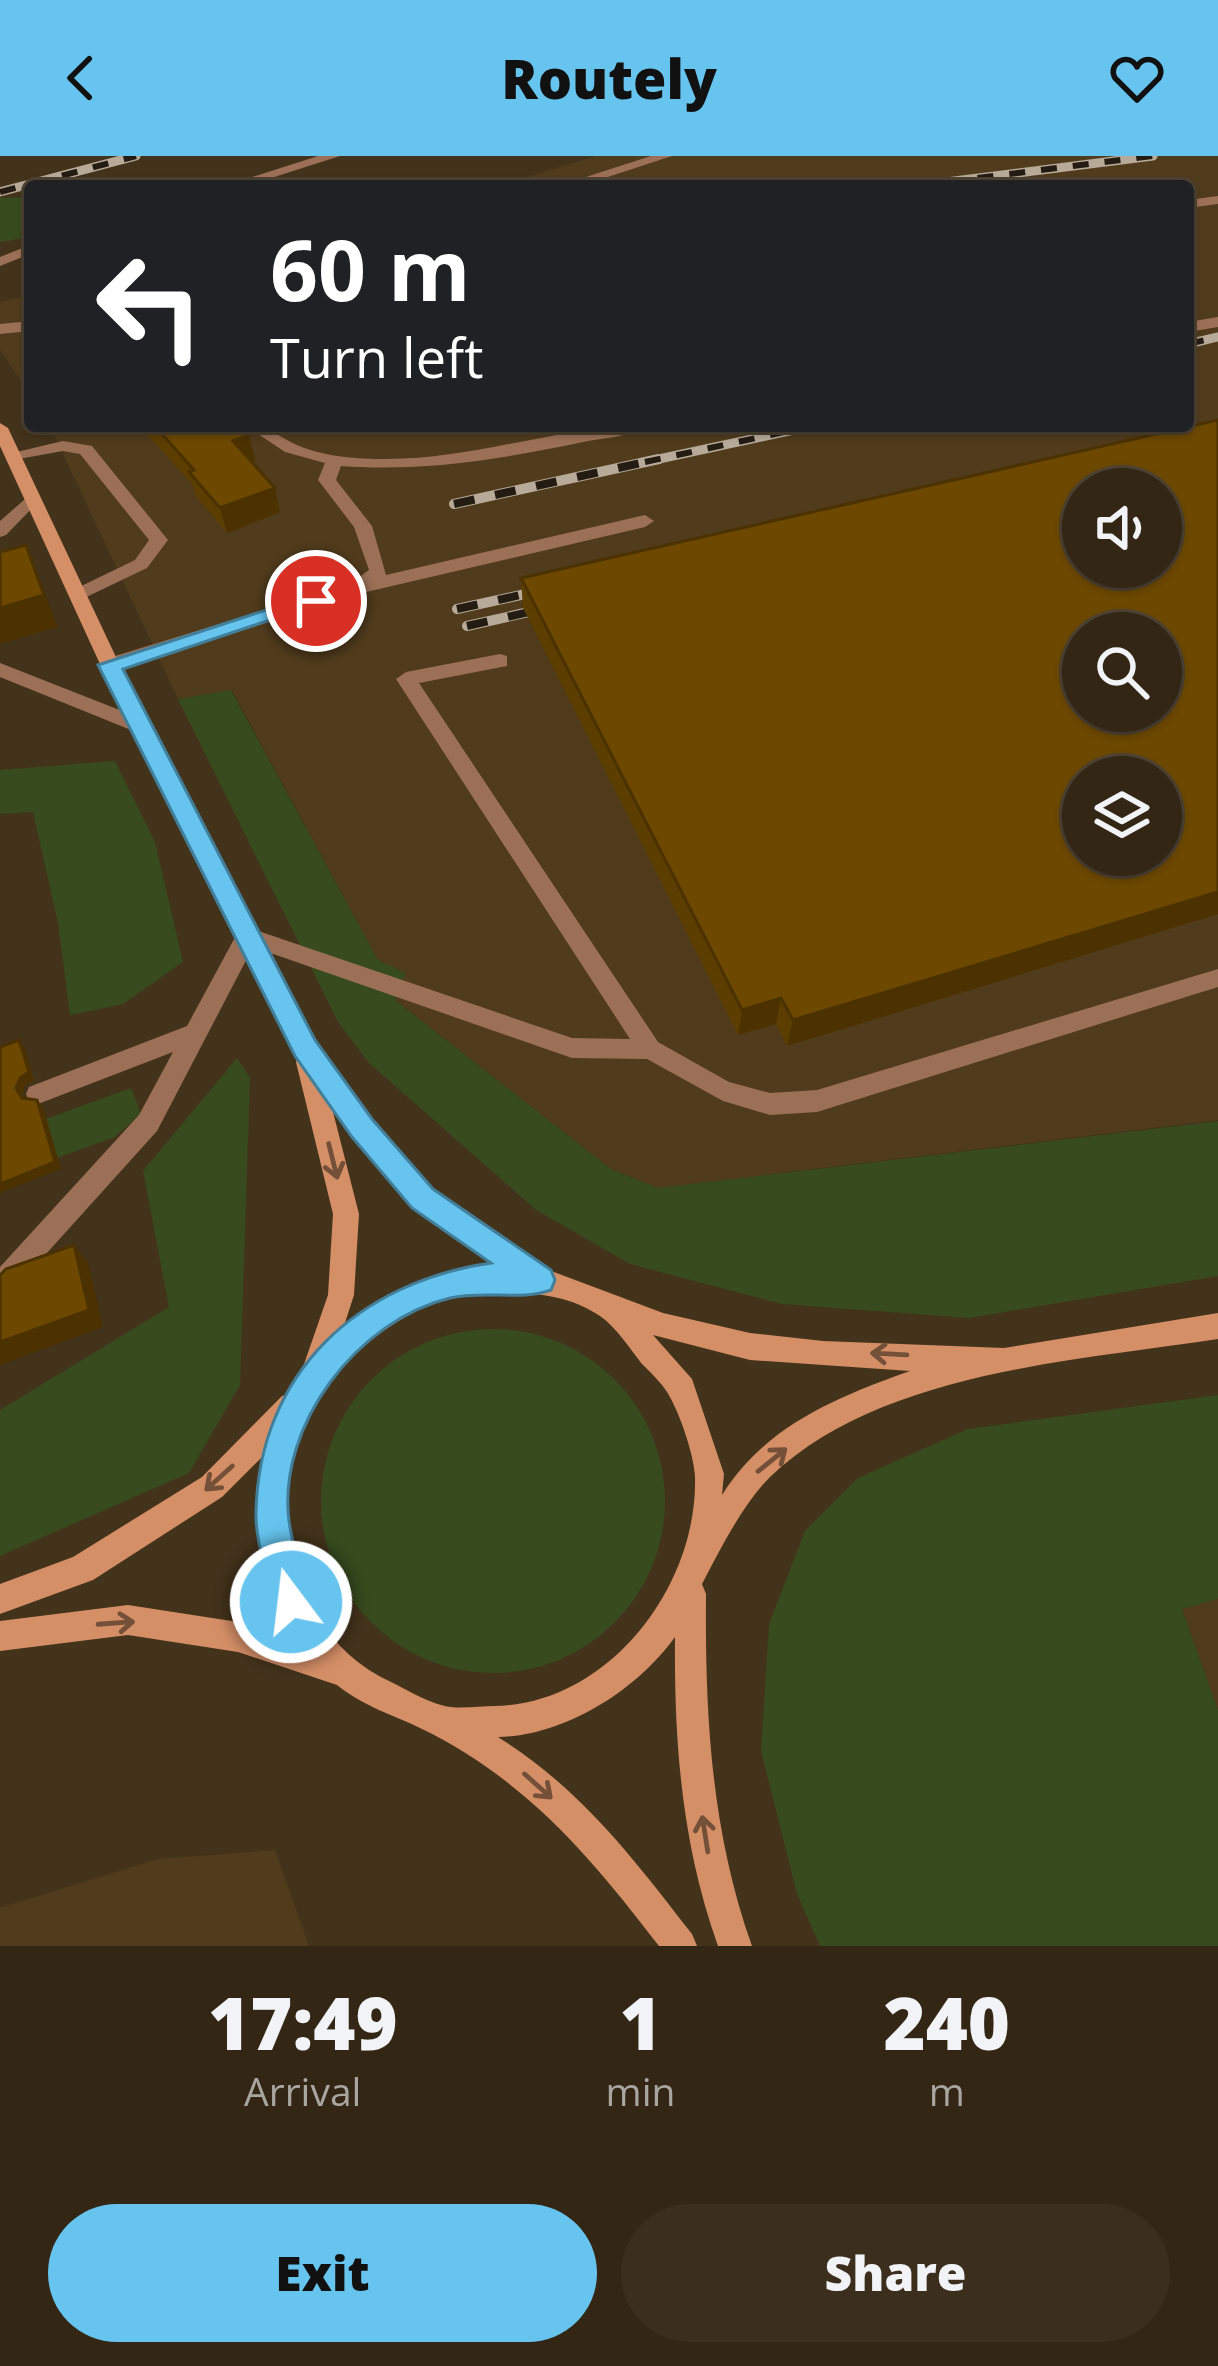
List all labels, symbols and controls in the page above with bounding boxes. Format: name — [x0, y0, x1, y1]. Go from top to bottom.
text: Routely — [501, 41, 717, 115]
icon: back — [48, 45, 114, 111]
icon: heart — [1104, 45, 1170, 111]
text: 60 m — [270, 211, 470, 326]
icon: left — [72, 228, 228, 384]
text: Turn left — [270, 320, 483, 394]
map controls — [1062, 468, 1182, 876]
button: sound — [1062, 468, 1182, 588]
pin — [265, 550, 367, 652]
icon: arrive — [283, 568, 349, 634]
button: search — [1062, 612, 1182, 732]
button: layers — [1062, 756, 1182, 876]
one-way arrow — [323, 1142, 345, 1180]
one-way arrow — [870, 1342, 909, 1365]
one-way arrow — [755, 1447, 787, 1474]
one-way arrow — [205, 1463, 235, 1492]
position arrow — [228, 1539, 354, 1665]
one-way arrow — [96, 1611, 135, 1634]
one-way arrow — [523, 1772, 553, 1799]
one-way arrow — [693, 1815, 716, 1854]
text: 17:49 — [208, 1973, 398, 2071]
text: 1 — [619, 1973, 662, 2071]
text: 240 — [883, 1973, 1010, 2071]
text: Arrival — [244, 2064, 361, 2117]
text: min — [606, 2064, 675, 2117]
text: m — [929, 2064, 965, 2117]
button: Exit — [48, 2204, 597, 2342]
button: Share — [621, 2204, 1170, 2342]

